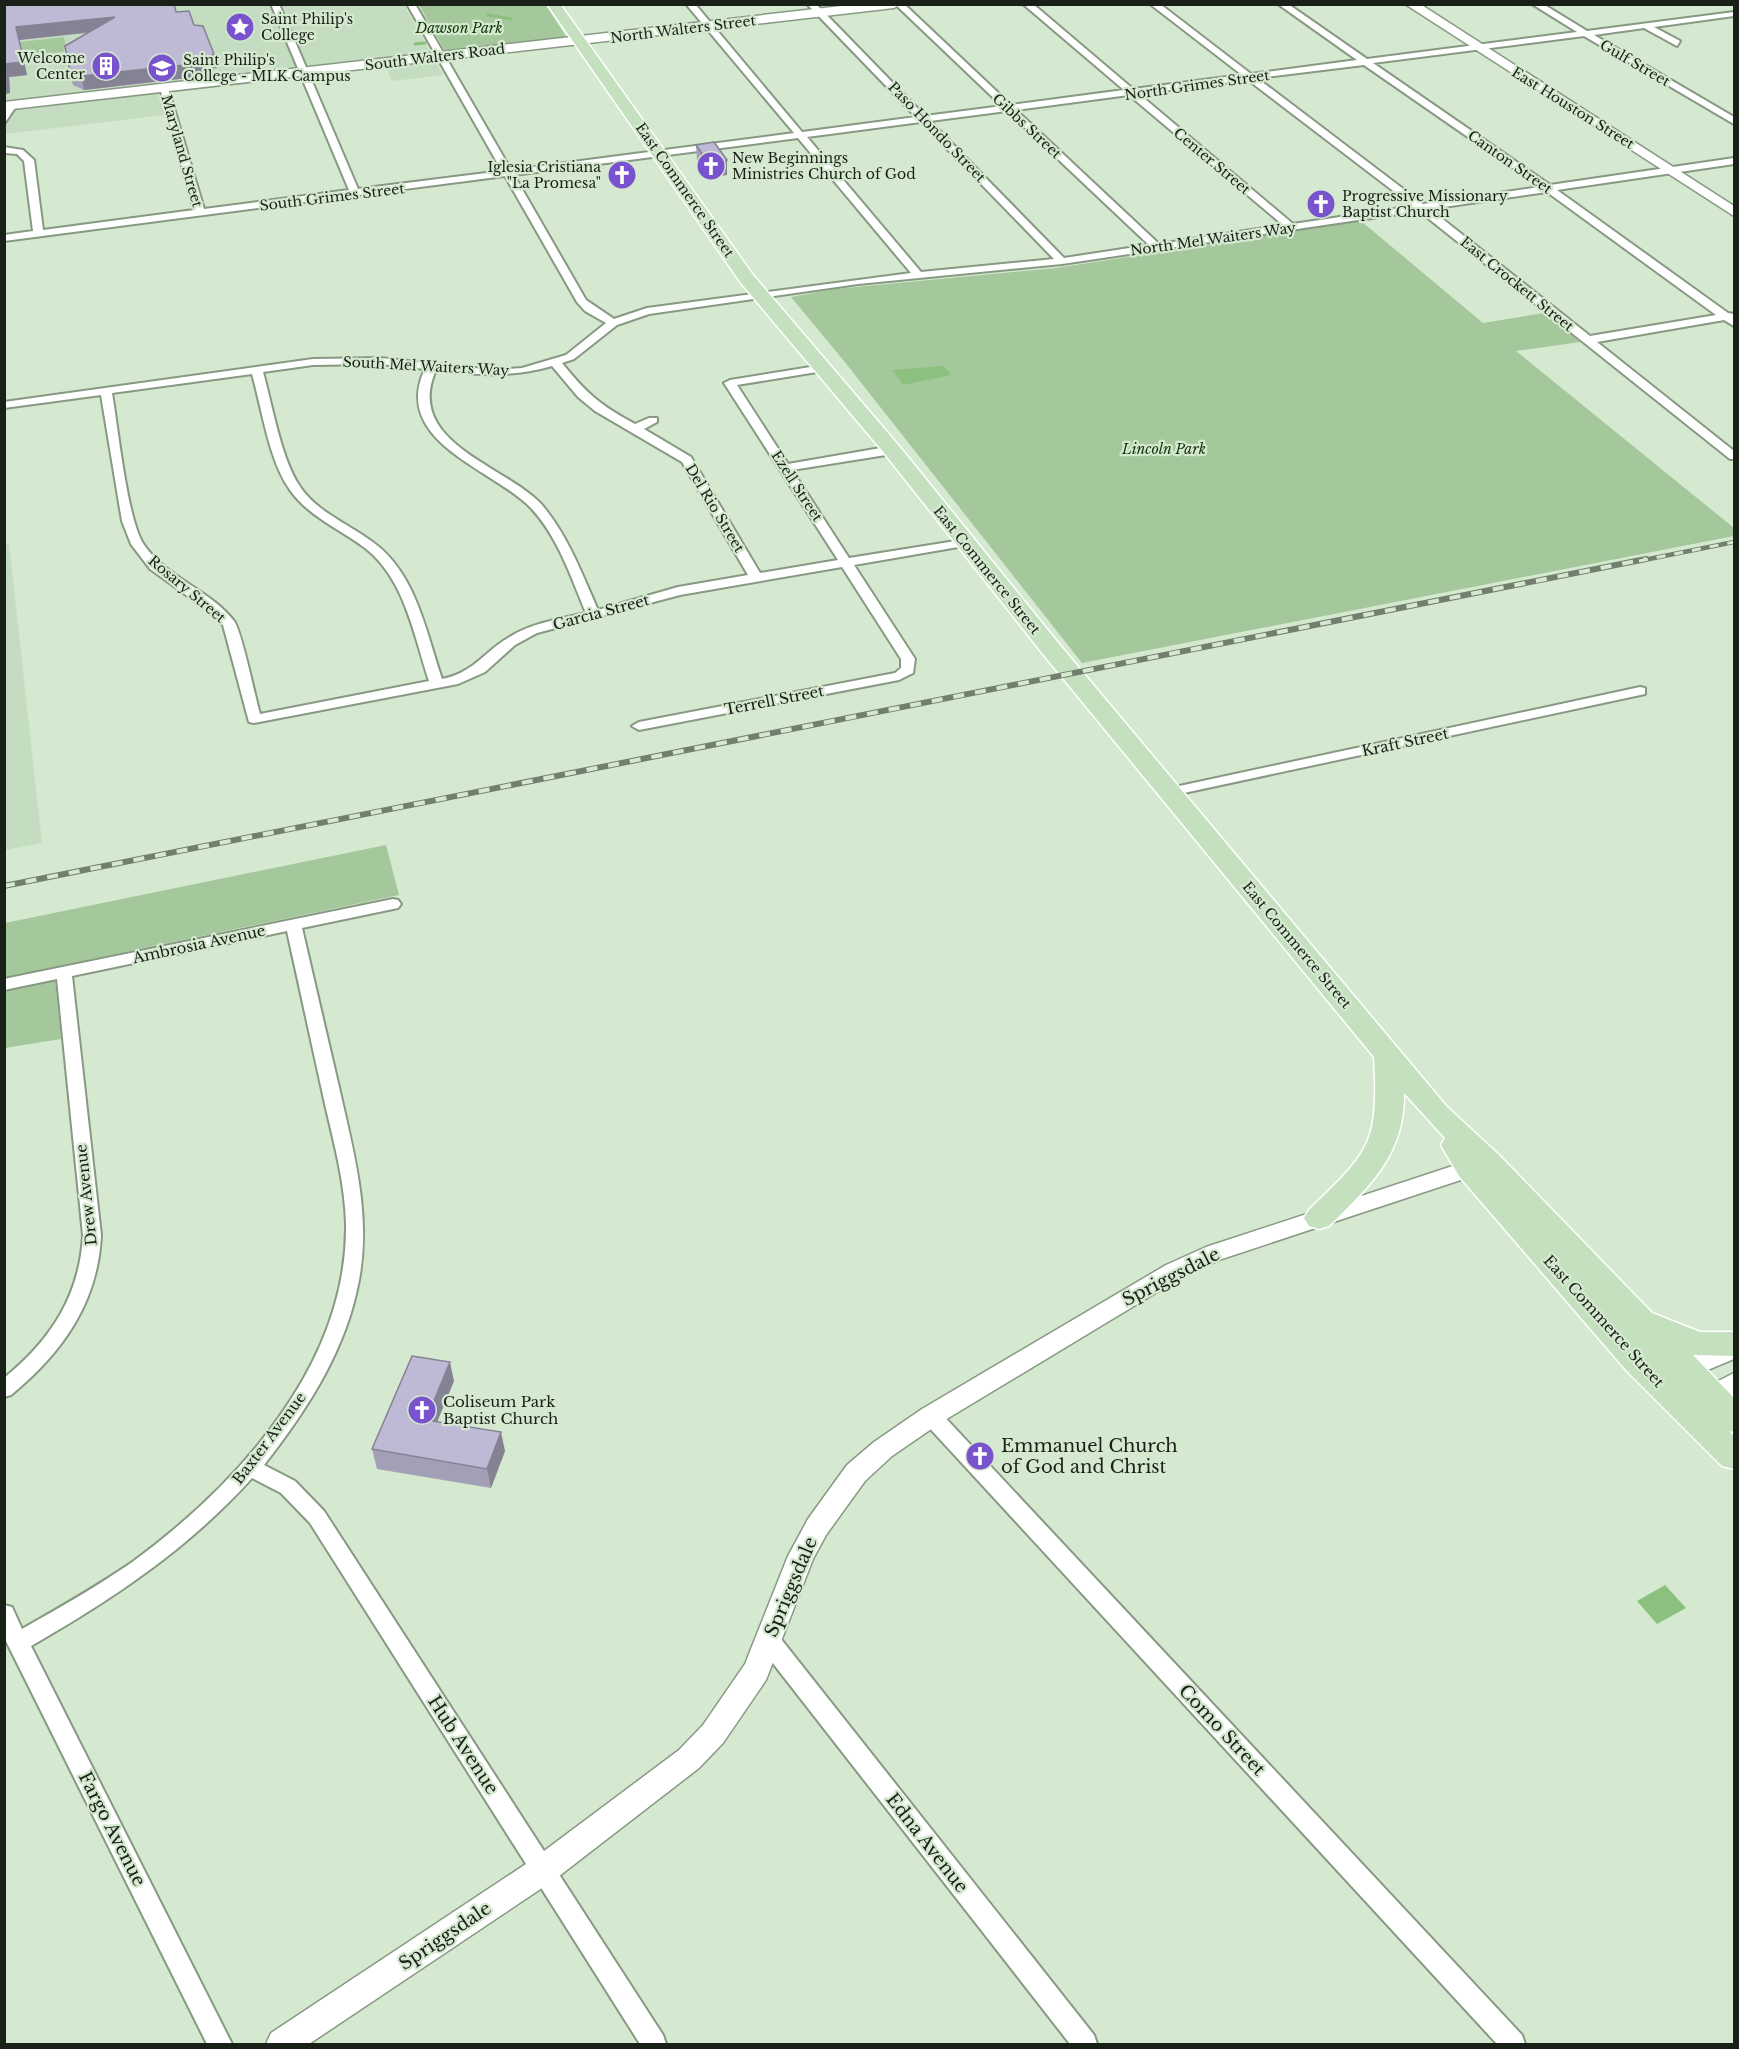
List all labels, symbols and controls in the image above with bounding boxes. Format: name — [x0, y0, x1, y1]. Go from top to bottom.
place label: Saint Philip's College — [261, 10, 353, 44]
place icon: Saint Philip's College — [224, 11, 256, 43]
street label: North Walters Street — [609, 11, 757, 47]
park label: Dawson Park — [415, 19, 502, 37]
street label: Gulf Street — [1597, 36, 1674, 91]
street label: South Walters Road — [364, 39, 507, 75]
place label: Welcome Center — [16, 49, 85, 83]
building icon: Welcome Center — [90, 50, 122, 82]
place label: Saint Philip's College - MLK Campus — [183, 51, 351, 85]
school or university icon: Saint Philip's College - MLK Campus — [146, 52, 178, 84]
street label: East Houston Street — [1508, 63, 1638, 153]
street label: North Grimes Street — [1123, 66, 1271, 104]
street label: Paso Hondo Street — [884, 78, 990, 187]
street label: Gibbs Street — [989, 89, 1066, 163]
street label: Maryland Street — [157, 93, 207, 210]
street label: East Commerce Street — [632, 119, 739, 261]
street label: Center Street — [1170, 124, 1255, 199]
street label: Canton Street — [1464, 126, 1556, 198]
place label: New Beginnings Ministries Church of God — [732, 149, 916, 183]
church icon: New Beginnings Ministries Church of God — [695, 150, 727, 182]
place label: Iglesia Cristiana "La Promesa" — [488, 158, 601, 192]
church icon: Iglesia Cristiana "La Promesa" — [606, 159, 638, 191]
street label: South Grimes Street — [259, 179, 406, 215]
place label: Progressive Missionary Baptist Church — [1342, 187, 1508, 221]
church icon: Progressive Missionary Baptist Church — [1305, 188, 1337, 220]
street label: North Mel Waiters Way — [1129, 218, 1297, 260]
street label: East Crockett Street — [1457, 233, 1578, 336]
street label: South Mel Waiters Way — [342, 353, 510, 379]
park label: Lincoln Park — [1121, 440, 1206, 458]
street label: Ezell Street — [767, 447, 827, 526]
street label: Del Rio Street — [682, 460, 749, 556]
street label: East Commerce Street — [930, 502, 1045, 638]
street label: Rosary Street — [145, 551, 230, 627]
street label: Garcia Street — [551, 590, 652, 634]
street label: Terrell Street — [723, 681, 826, 719]
street label: Kraft Street — [1360, 723, 1451, 760]
street label: East Commerce Street — [1239, 878, 1356, 1013]
street label: Ambrosia Avenue — [130, 921, 267, 968]
street label: Drew Avenue — [71, 1143, 101, 1247]
street label: Spriggsdale — [1119, 1243, 1223, 1311]
street label: East Commerce Street — [1540, 1251, 1669, 1391]
street label: Baxter Avenue — [228, 1388, 310, 1488]
place label: Coliseum Park Baptist Church — [443, 1392, 558, 1428]
church icon: Coliseum Park Baptist Church — [406, 1394, 438, 1426]
place label: Emmanuel Church of God and Christ — [1001, 1435, 1178, 1478]
church icon: Emmanuel Church of God and Christ — [964, 1440, 996, 1472]
street label: Spriggsdale — [760, 1534, 822, 1640]
street label: Como Street — [1174, 1680, 1270, 1780]
street label: Hub Avenue — [423, 1692, 503, 1798]
street label: Fargo Avenue — [74, 1768, 150, 1890]
street label: Edna Avenue — [881, 1789, 973, 1897]
street label: Spriggsdale — [395, 1897, 495, 1975]

